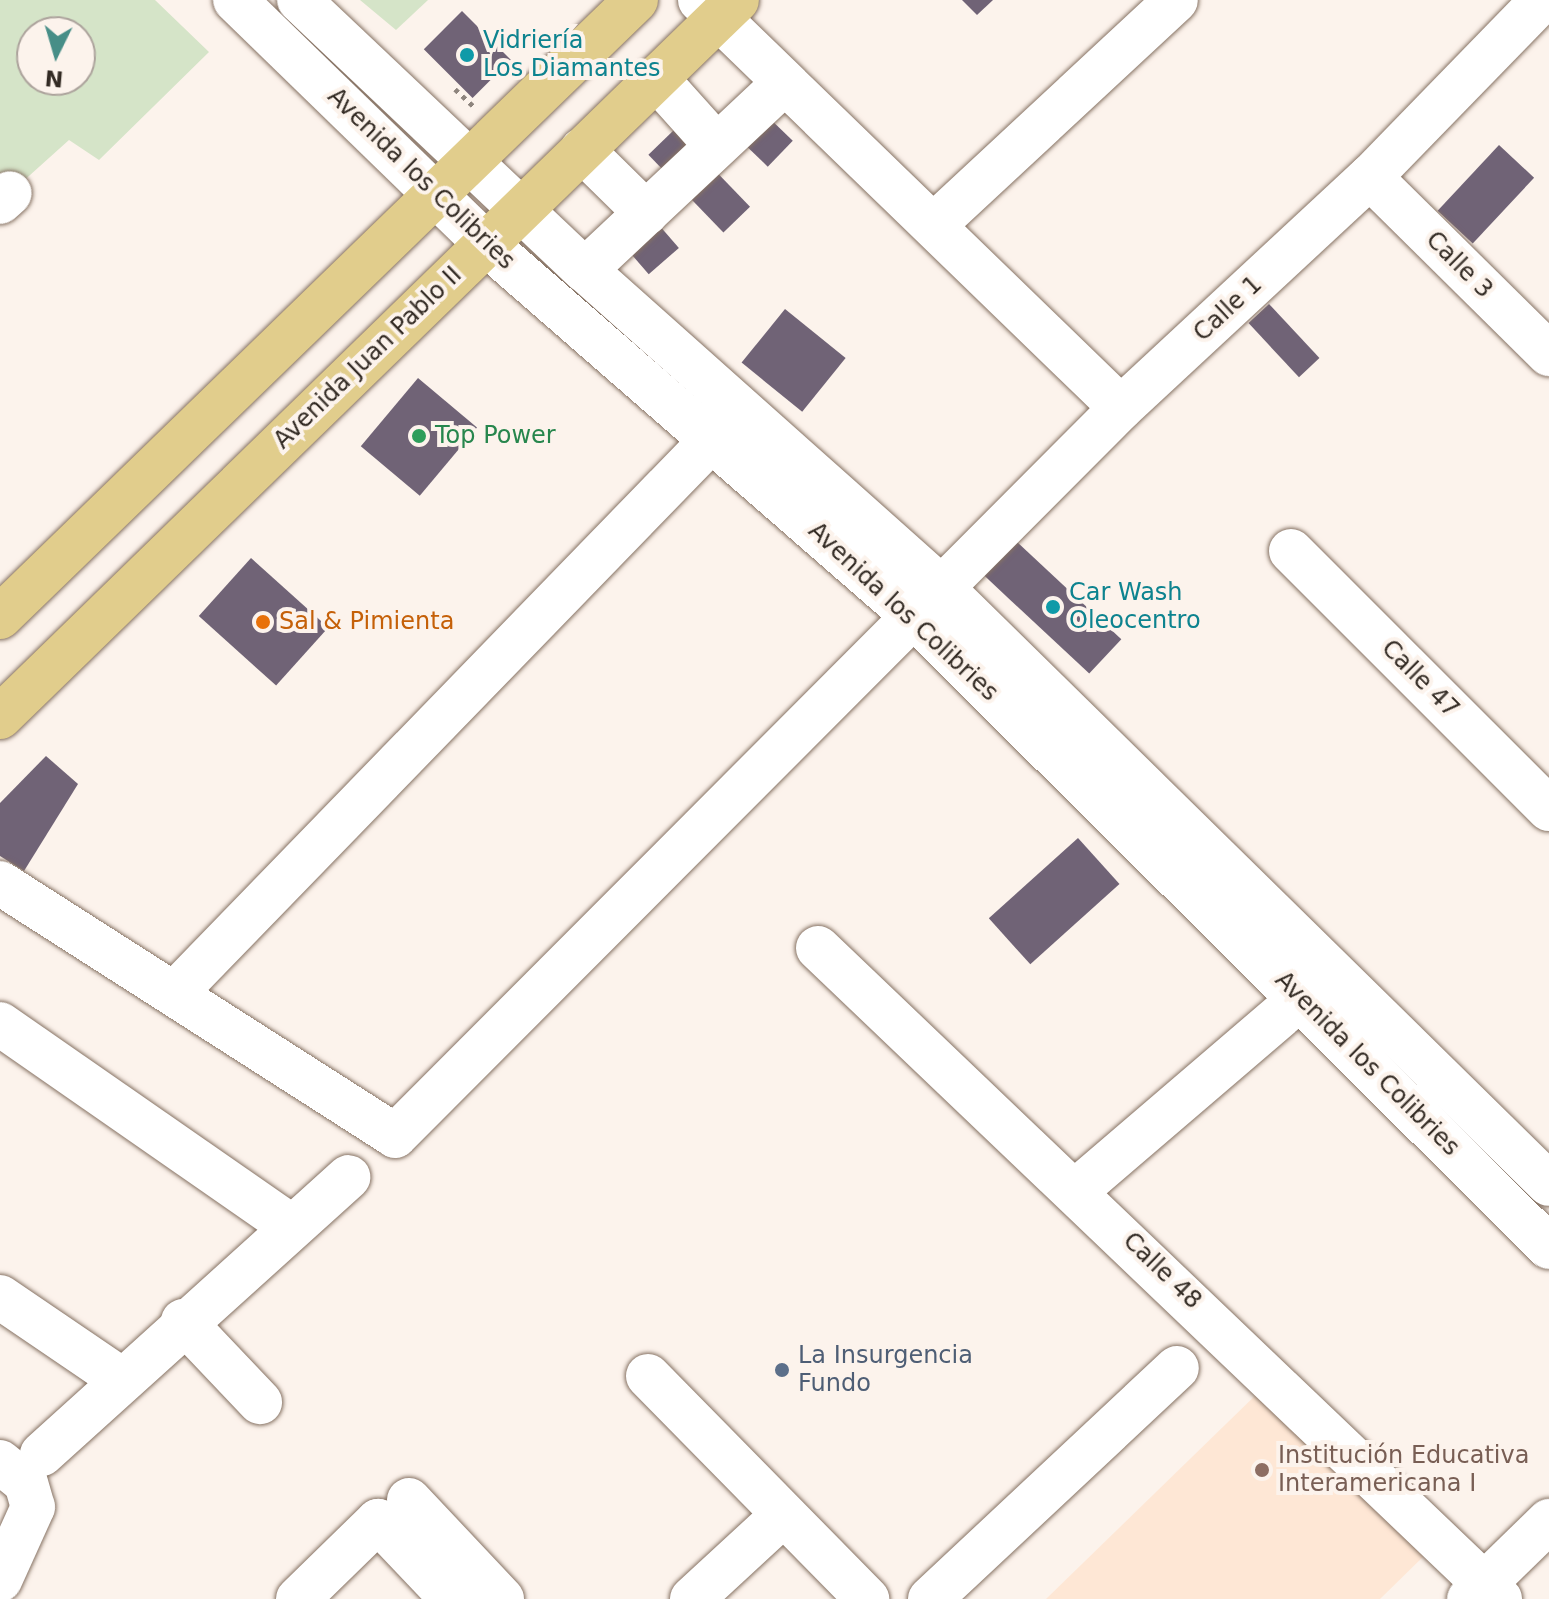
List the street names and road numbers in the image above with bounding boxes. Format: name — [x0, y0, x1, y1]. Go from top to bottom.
street label: Avenida los Colibries — [322, 82, 520, 276]
street label: Calle 3 — [1420, 226, 1498, 304]
street label: Avenida Juan Pablo II — [268, 261, 468, 455]
street label: Calle 1 — [1188, 270, 1268, 348]
street label: Avenida los Colibries — [802, 517, 1004, 707]
street label: Calle 47 — [1375, 634, 1465, 724]
street label: Avenida los Colibries — [1269, 966, 1465, 1162]
street label: Calle 48 — [1117, 1227, 1207, 1315]

